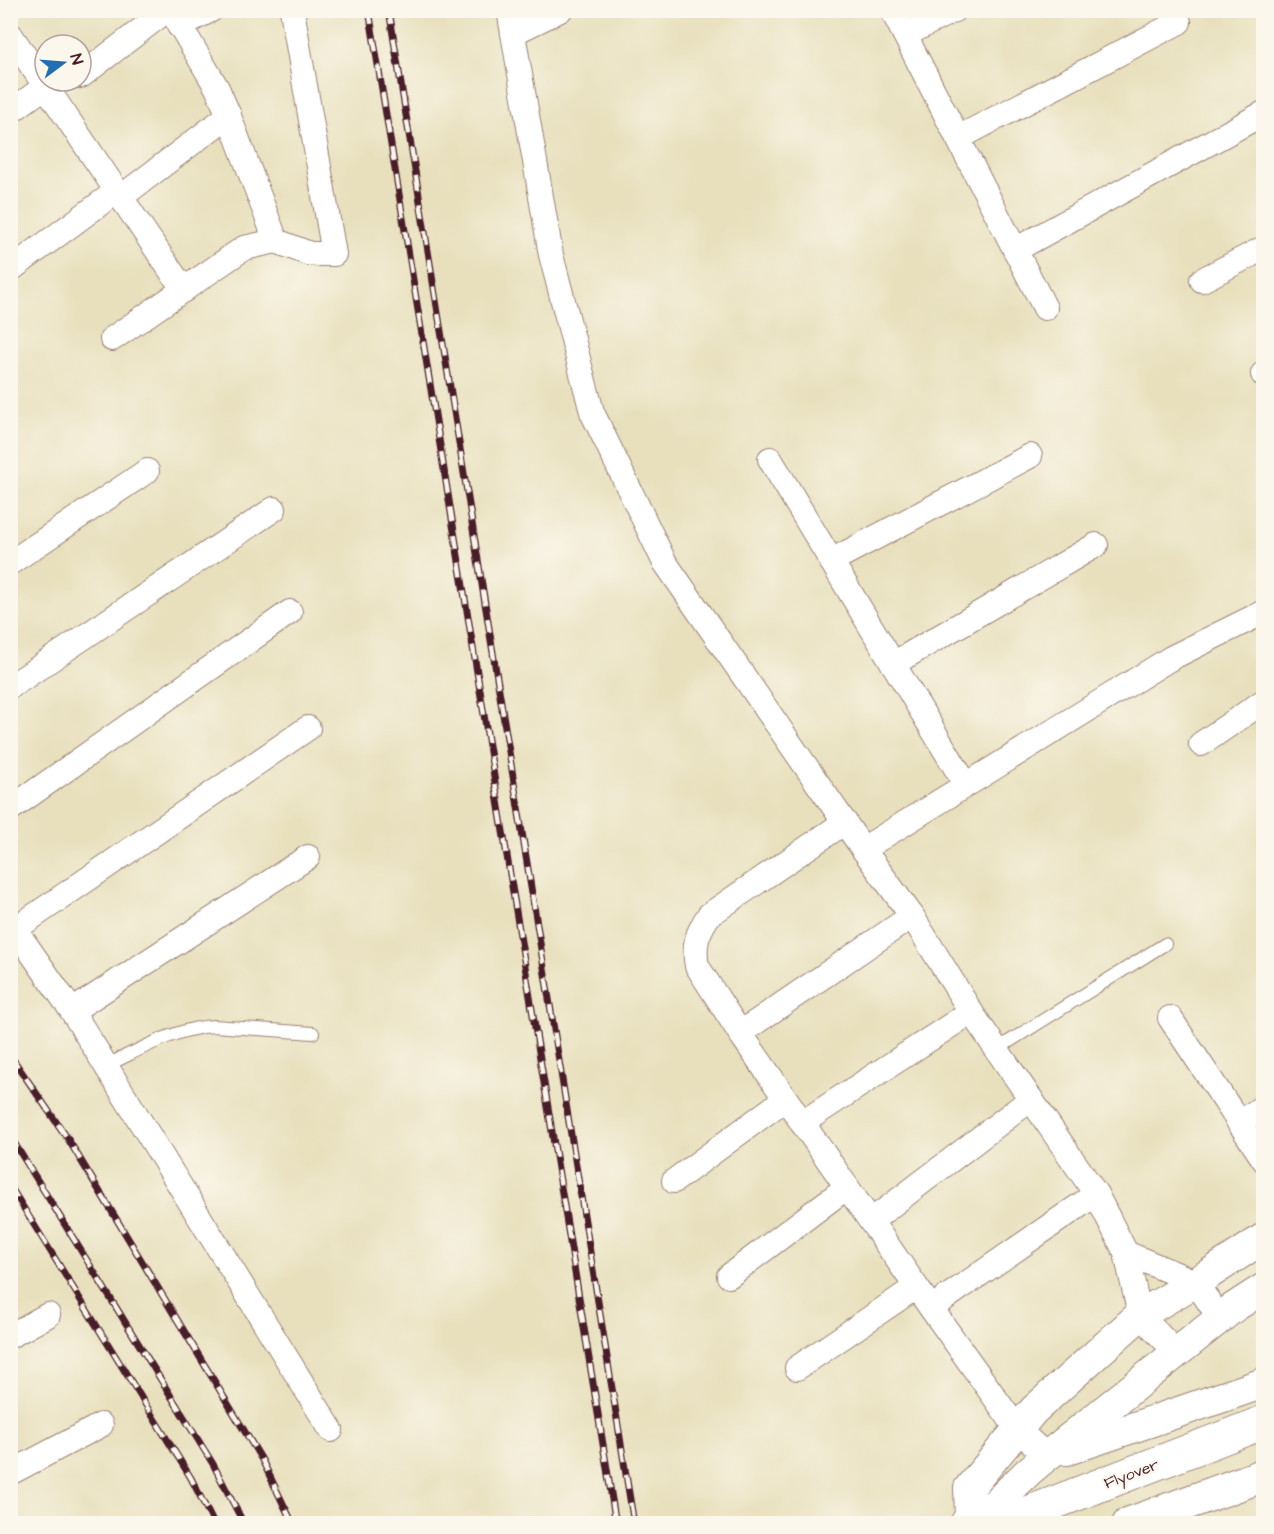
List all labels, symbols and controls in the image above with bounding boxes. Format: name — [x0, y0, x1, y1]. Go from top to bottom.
north arrow — [33, 33, 93, 93]
text: N — [65, 51, 88, 67]
street label: Flyover — [1101, 1453, 1162, 1495]

